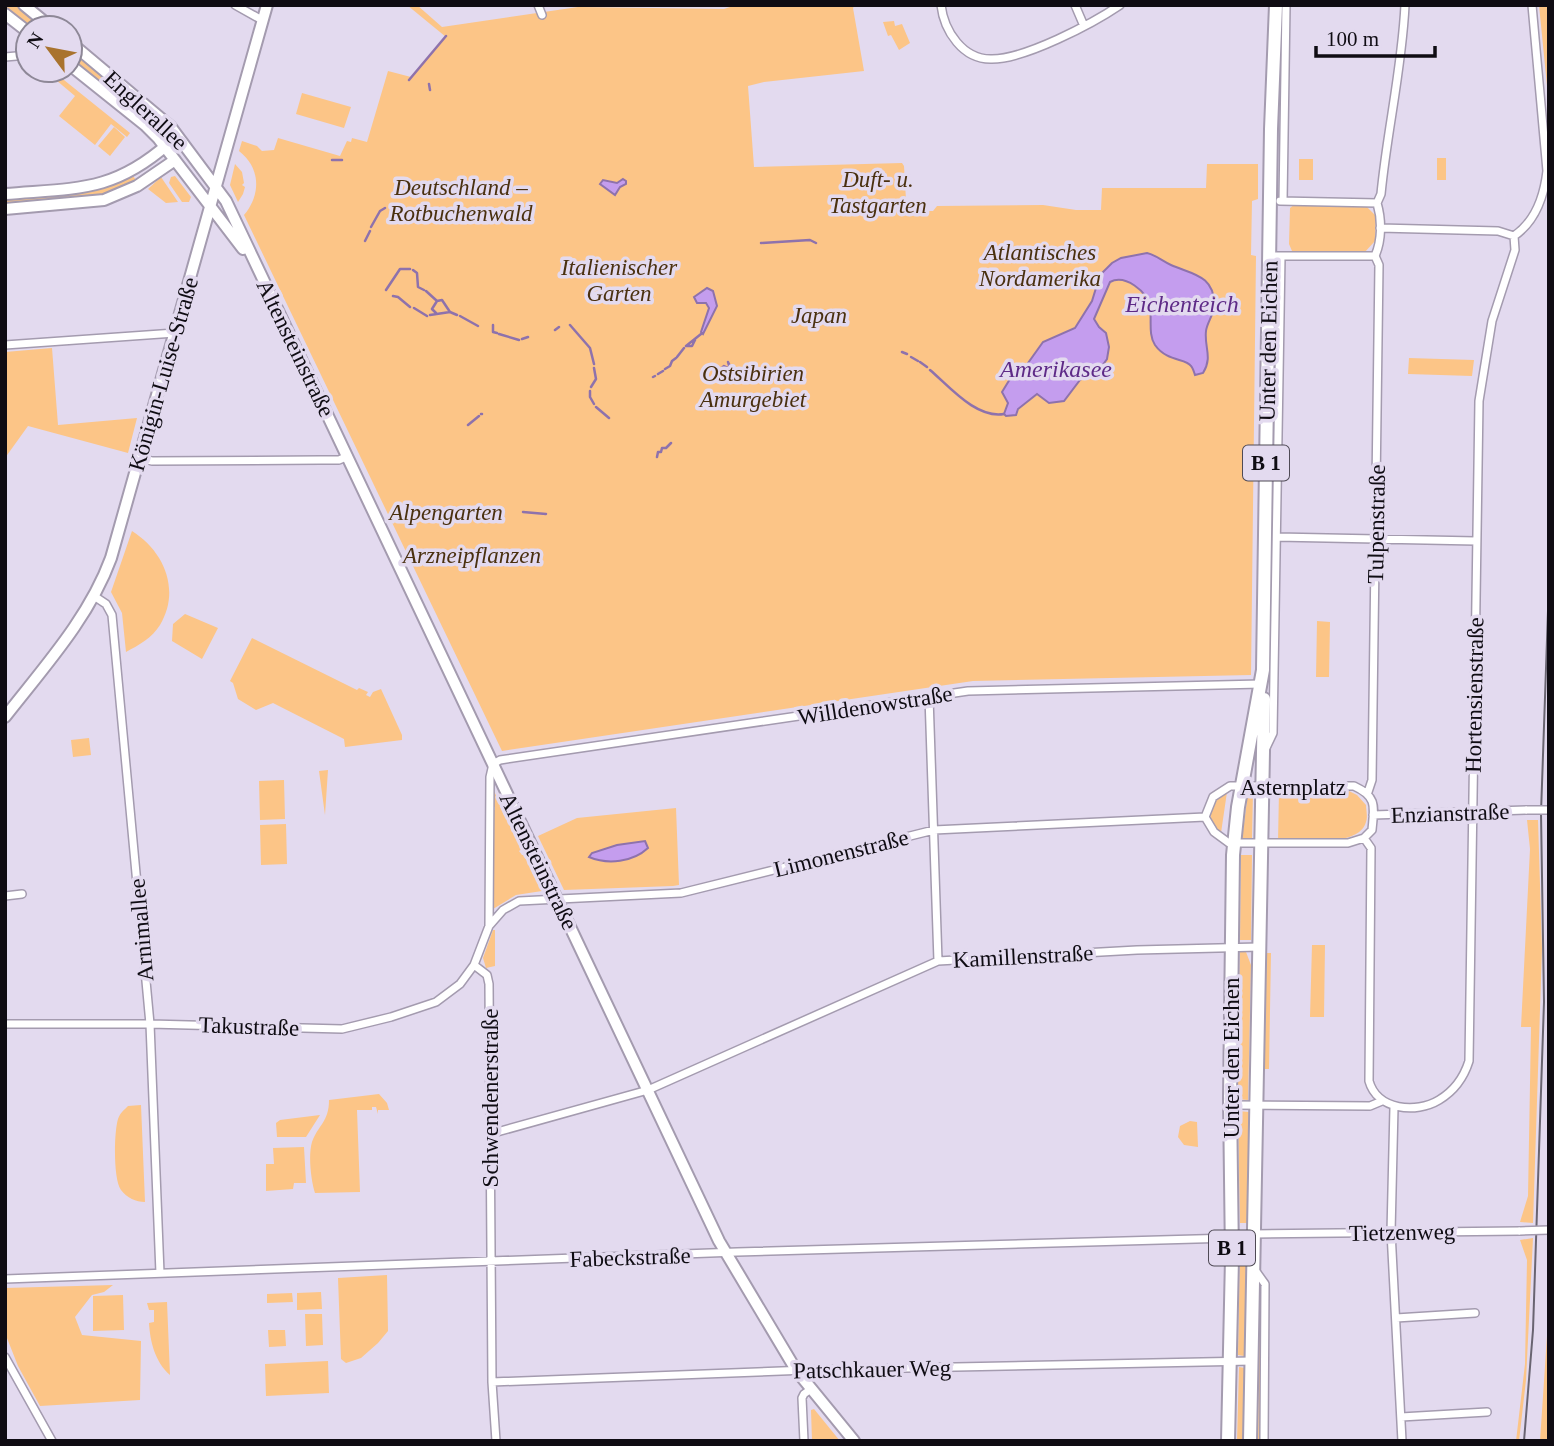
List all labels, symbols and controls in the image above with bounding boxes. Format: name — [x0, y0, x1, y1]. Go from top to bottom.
north arrow — [14, 14, 84, 84]
scale bar — [1316, 14, 1435, 58]
text: 100 m — [1326, 27, 1379, 51]
text: N — [22, 29, 48, 52]
street label: Englerallee — [99, 66, 192, 155]
park label: Duft- u. Tastgarten — [829, 167, 927, 218]
park label: Deutschland – Rotbuchenwald — [388, 175, 533, 226]
park label: Atlantisches Nordamerika — [978, 240, 1101, 291]
park label: Italienischer Garten — [560, 255, 678, 306]
street label: Unter den Eichen — [1255, 260, 1282, 422]
street label: Königin-Luise-Straße — [124, 274, 203, 474]
street label: Altensteinstraße — [252, 276, 340, 421]
water label: Eichenteich — [1124, 291, 1239, 317]
park label: Japan — [791, 303, 847, 328]
water label: Amerikasee — [998, 356, 1112, 382]
park label: Ostsibirien Amurgebiet — [698, 361, 807, 412]
road number: B 1 — [1243, 446, 1289, 480]
street label: Tulpenstraße — [1363, 464, 1390, 584]
park label: Alpengarten — [387, 500, 503, 525]
park label: Arzneipflanzen — [401, 543, 541, 568]
street label: Hortensienstraße — [1461, 617, 1488, 773]
street label: Willdenowstraße — [796, 681, 954, 730]
street label: Asternplatz — [1240, 775, 1346, 800]
street label: Altensteinstraße — [495, 789, 583, 934]
street label: Enzianstraße — [1390, 799, 1510, 828]
street label: Limonenstraße — [771, 825, 911, 882]
street label: Arnimallee — [125, 877, 158, 983]
street label: Kamillenstraße — [952, 940, 1094, 973]
street label: Unter den Eichen — [1219, 977, 1244, 1138]
street label: Schwendenerstraße — [478, 1009, 503, 1187]
street label: Takustraße — [198, 1012, 300, 1041]
street label: Tietzenweg — [1349, 1219, 1456, 1246]
road number: B 1 — [1209, 1230, 1255, 1266]
street label: Fabeckstraße — [569, 1243, 691, 1272]
street label: Patschkauer Weg — [793, 1356, 952, 1383]

